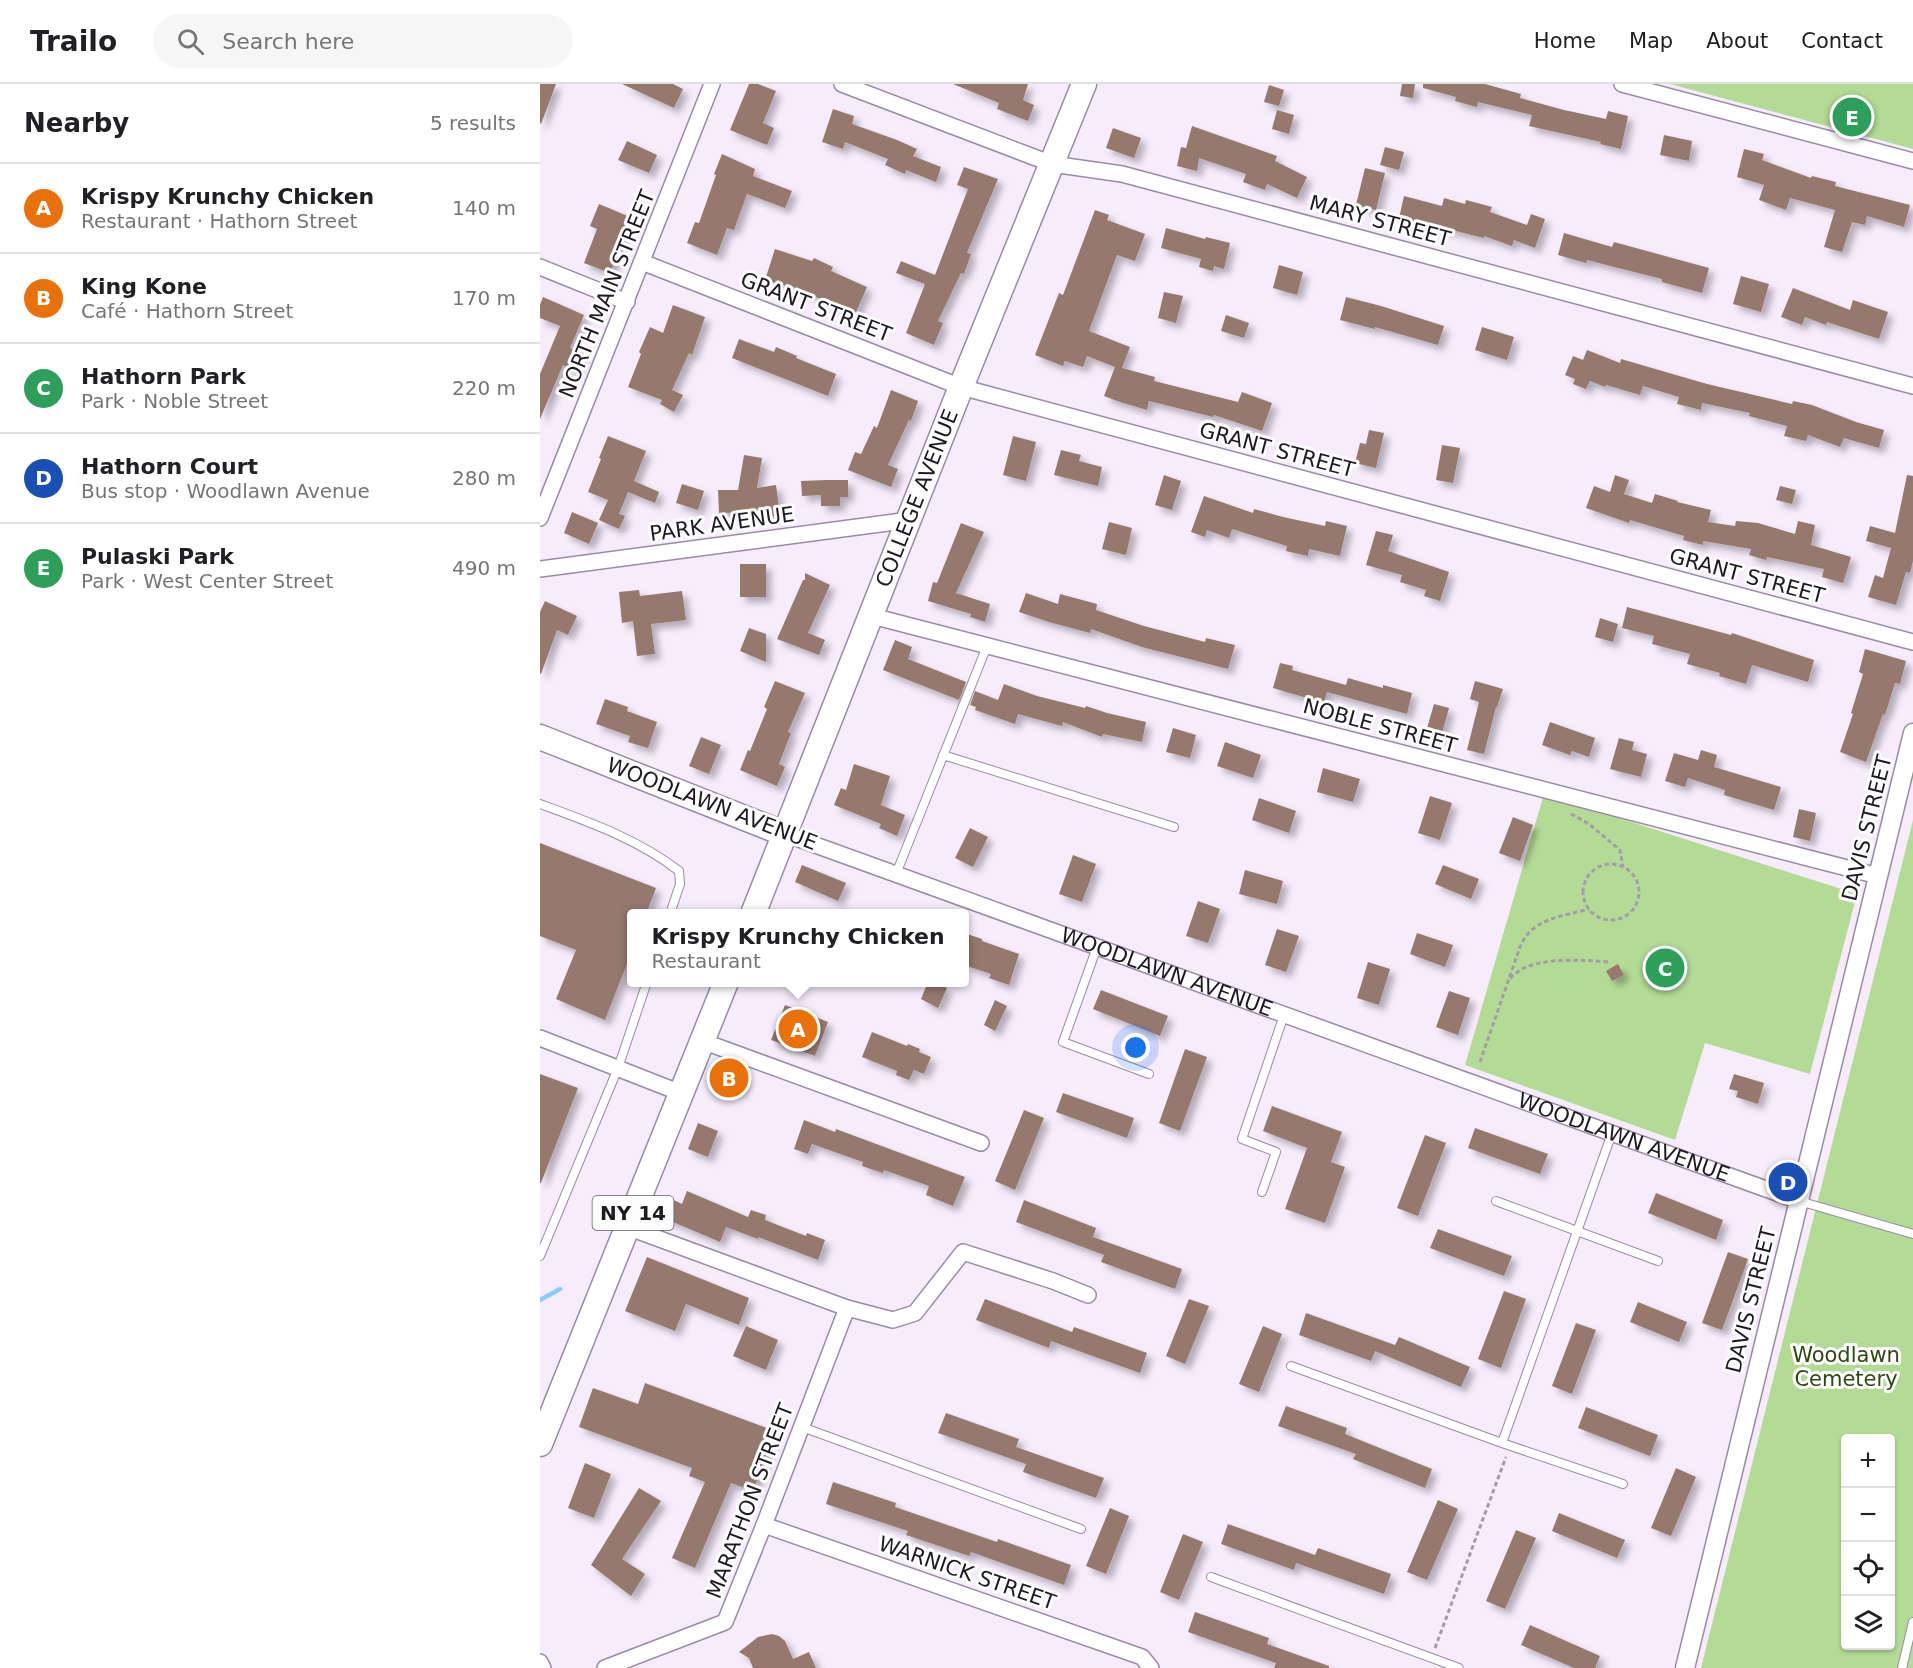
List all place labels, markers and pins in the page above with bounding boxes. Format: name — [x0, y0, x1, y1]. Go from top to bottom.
pin: E — [1832, 94, 1872, 140]
pin: C — [1646, 946, 1684, 990]
pin: A — [778, 1006, 818, 1052]
pin: B — [710, 1056, 748, 1100]
pin: D — [1768, 1160, 1808, 1204]

